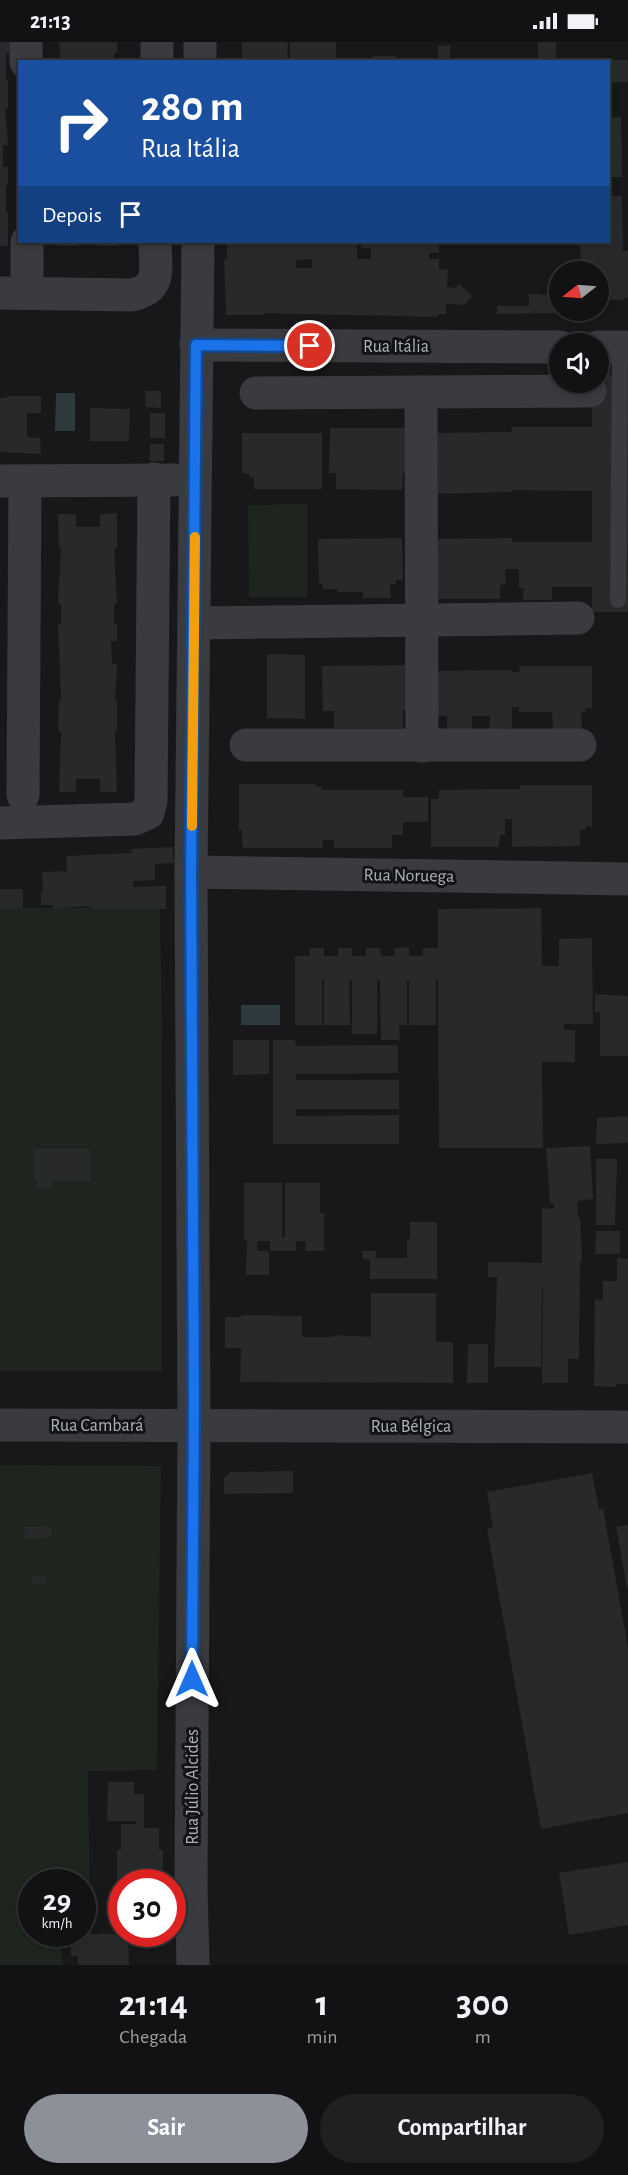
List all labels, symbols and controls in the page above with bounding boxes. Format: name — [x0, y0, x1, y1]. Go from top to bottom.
text: 21:13 — [30, 10, 71, 32]
icon: right — [42, 84, 120, 162]
text: 280 m — [141, 86, 244, 128]
text: Rua Itália — [141, 135, 240, 162]
icon: arrive — [114, 198, 147, 231]
text: Depois — [42, 204, 102, 226]
north arrow — [549, 261, 609, 321]
map controls — [549, 261, 609, 393]
pin — [284, 320, 335, 371]
icon: arrive — [293, 329, 326, 362]
button: sound — [549, 333, 609, 393]
street label: Rua Itália — [363, 338, 429, 356]
street label: Rua Noruega — [364, 866, 454, 886]
street label: Rua Cambará — [50, 1417, 144, 1435]
street label: Rua Bélgica — [371, 1418, 451, 1436]
position arrow — [160, 1647, 224, 1711]
street label: Rua Júlio Alcides — [184, 1729, 202, 1845]
speed limit sign: 30 — [108, 1869, 186, 1947]
text: 29 — [43, 1886, 71, 1916]
text: km/h — [42, 1916, 72, 1931]
text: 21:14 — [119, 1986, 188, 2022]
text: 1 — [316, 1986, 329, 2022]
text: 300 — [456, 1986, 509, 2022]
text: Chegada — [119, 2027, 187, 2047]
text: min — [307, 2027, 338, 2047]
text: m — [475, 2027, 491, 2047]
button: Sair — [24, 2094, 308, 2163]
button: Compartilhar — [320, 2094, 604, 2163]

